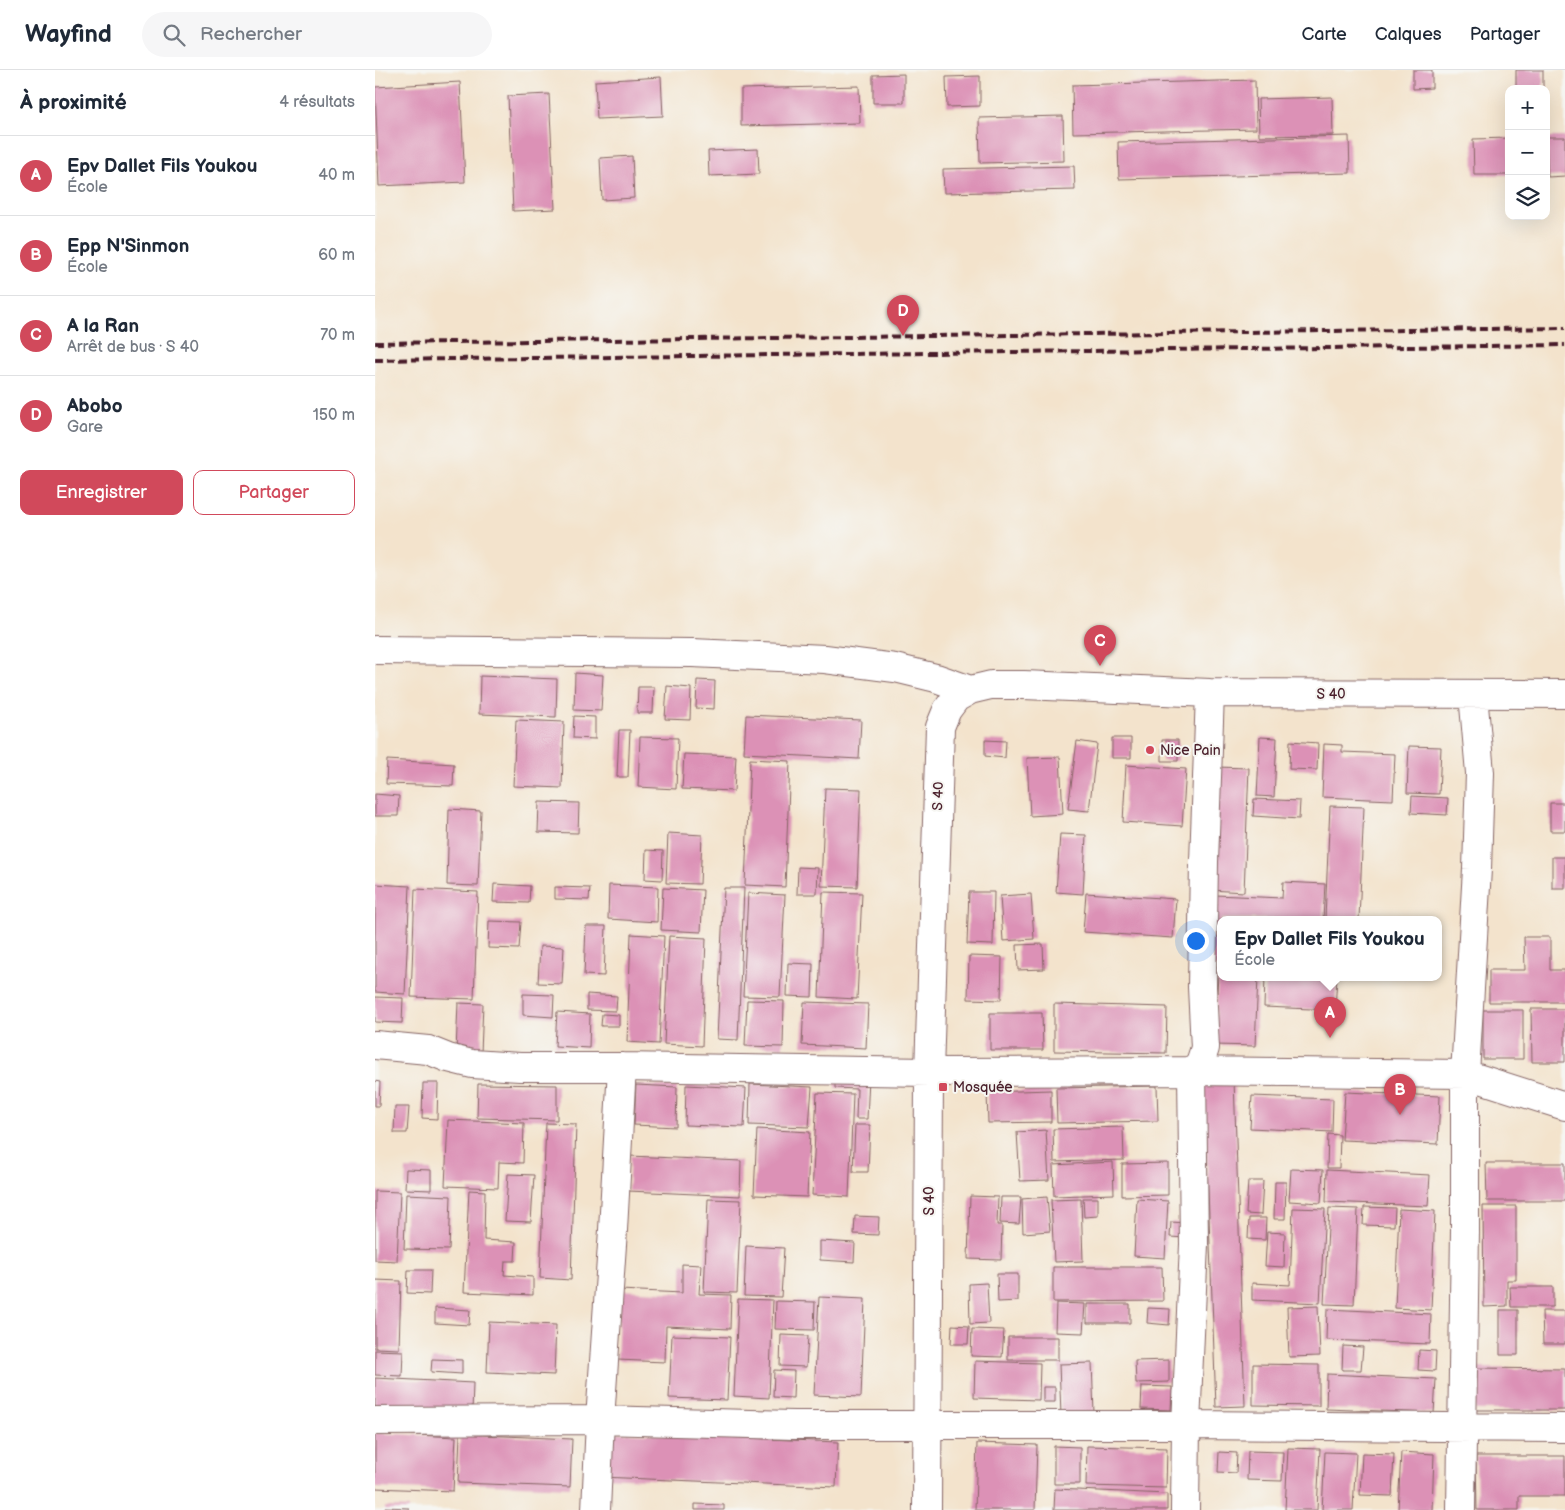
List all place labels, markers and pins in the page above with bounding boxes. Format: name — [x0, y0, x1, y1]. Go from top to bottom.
pin: D — [887, 295, 919, 336]
pin: C — [1084, 625, 1116, 666]
place label: Nice Pain — [1160, 742, 1221, 759]
marker: Nice Pain — [1144, 744, 1156, 756]
pin: A — [1314, 997, 1346, 1038]
pin: B — [1384, 1074, 1416, 1115]
place label: Mosquée — [953, 1079, 1013, 1096]
marker: Mosquée — [937, 1081, 949, 1093]

